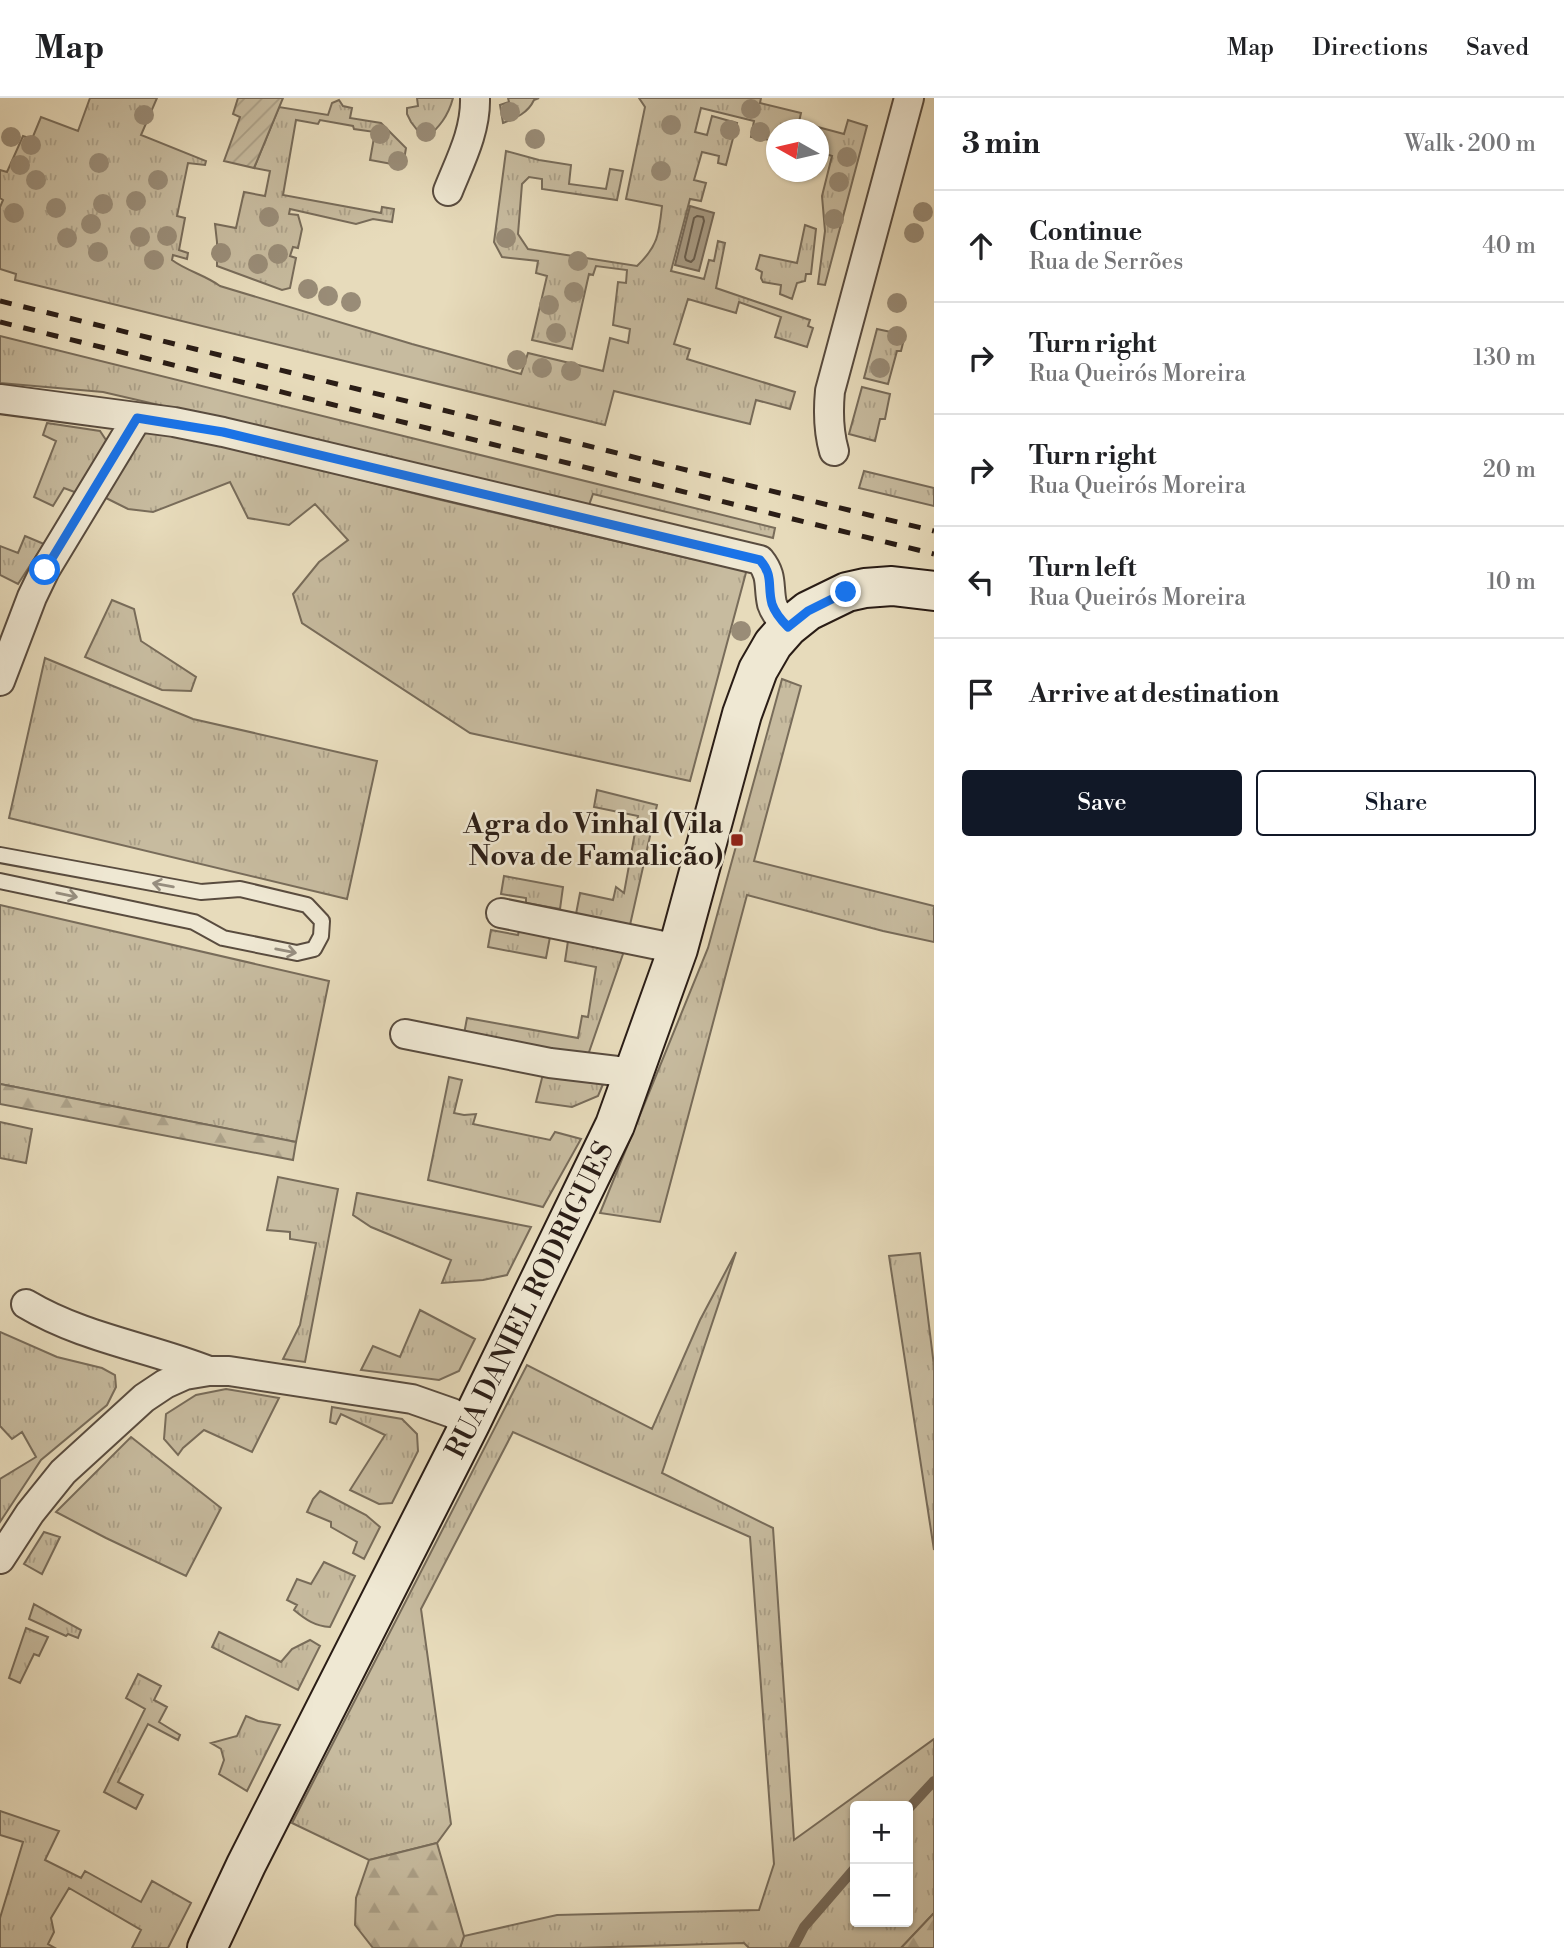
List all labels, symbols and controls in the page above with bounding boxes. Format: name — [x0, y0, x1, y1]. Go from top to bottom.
text: Map — [35, 28, 104, 69]
text: Map — [1227, 33, 1274, 63]
text: Directions — [1312, 33, 1428, 63]
text: Saved — [1466, 33, 1529, 63]
north arrow — [766, 119, 829, 182]
text: 3 min — [962, 125, 1040, 163]
text: Walk · 200 m — [1404, 130, 1536, 158]
text: Continue — [1029, 216, 1142, 248]
icon: ahead — [962, 227, 1000, 265]
text: 40 m — [1482, 232, 1536, 260]
text: Rua de Serrões — [1029, 248, 1183, 276]
text: Turn right — [1029, 328, 1157, 360]
icon: right — [962, 339, 1000, 377]
text: 130 m — [1473, 344, 1536, 372]
text: Rua Queirós Moreira — [1029, 360, 1246, 388]
text: Turn right — [1029, 440, 1157, 472]
icon: right — [962, 451, 1000, 489]
text: 20 m — [1483, 456, 1536, 484]
text: Rua Queirós Moreira — [1029, 472, 1246, 500]
text: Turn left — [1029, 552, 1137, 584]
route start — [29, 554, 60, 585]
icon: left — [962, 563, 1000, 601]
text: 10 m — [1487, 568, 1536, 596]
route end — [830, 576, 861, 607]
text: Rua Queirós Moreira — [1029, 584, 1246, 612]
icon: arrive — [962, 675, 1000, 713]
text: Arrive at destination — [1029, 678, 1279, 710]
button: Save — [962, 770, 1242, 836]
button: Share — [1256, 770, 1536, 836]
place label: Agra do Vinhal (Vila Nova de Famalicão) — [462, 807, 724, 874]
marker: Agra do Vinhal (Vila Nova de Famalicão) — [729, 832, 745, 848]
one-way arrow — [152, 878, 175, 891]
one-way arrow — [55, 889, 78, 903]
one-way arrow — [274, 945, 297, 958]
street label: RUA DANIEL RODRIGUES — [438, 1136, 622, 1464]
map controls — [850, 1801, 913, 1927]
button: + — [850, 1801, 913, 1864]
button: − — [850, 1864, 913, 1927]

